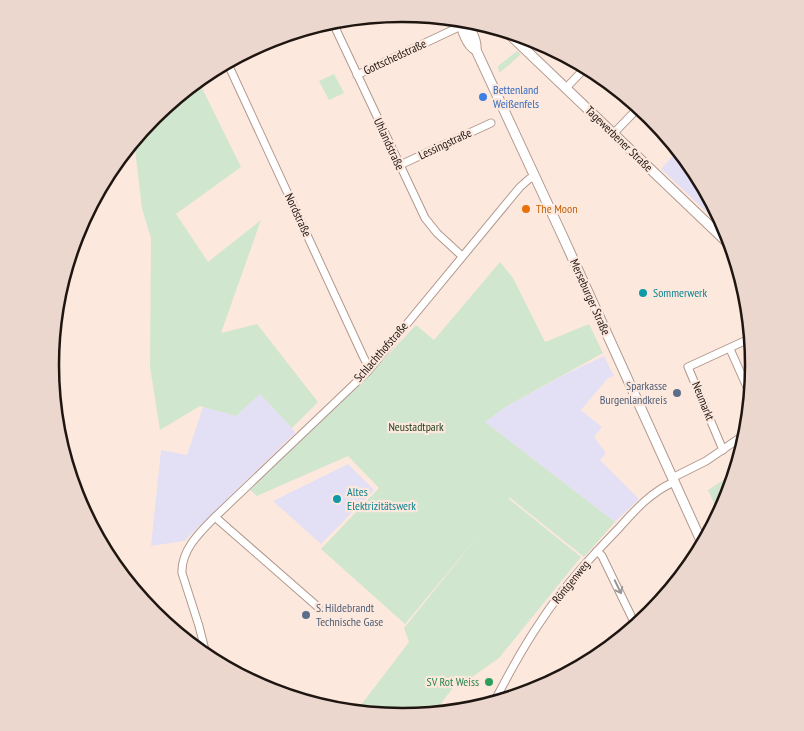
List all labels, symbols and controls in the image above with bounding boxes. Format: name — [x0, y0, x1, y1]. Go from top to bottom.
street label: Gottschedstraße — [361, 35, 429, 78]
place label: Bettenland Weißenfels — [493, 82, 539, 111]
marker: Bettenland Weißenfels — [477, 91, 489, 103]
street label: Tagewerbener Straße — [582, 103, 656, 175]
street label: Uhlandstraße — [371, 115, 408, 172]
street label: Lessingstraße — [416, 125, 474, 162]
street label: Nordstraße — [282, 191, 315, 239]
place label: The Moon — [536, 201, 577, 216]
marker: The Moon — [520, 203, 532, 215]
street label: Merseburger Straße — [567, 256, 614, 337]
place label: Sommerwerk — [653, 285, 707, 300]
marker: Sommerwerk — [637, 287, 649, 299]
street label: Schlachthofstraße — [350, 318, 411, 385]
place label: Sparkasse Burgenlandkreis — [600, 378, 667, 407]
street label: Neumarkt — [689, 379, 718, 423]
marker: Sparkasse Burgenlandkreis — [671, 387, 683, 399]
park label: Neustadtpark — [388, 419, 444, 434]
place label: Altes Elektrizitätswerk — [347, 484, 416, 513]
marker: Altes Elektrizitätswerk — [331, 493, 343, 505]
street label: Röntgenweg — [549, 557, 593, 606]
one-way arrow — [613, 580, 623, 595]
place label: S. Hildebrandt Technische Gase — [316, 600, 383, 629]
marker: S. Hildebrandt Technische Gase — [300, 609, 312, 621]
place label: SV Rot Weiss — [427, 674, 479, 689]
marker: SV Rot Weiss — [483, 676, 495, 688]

